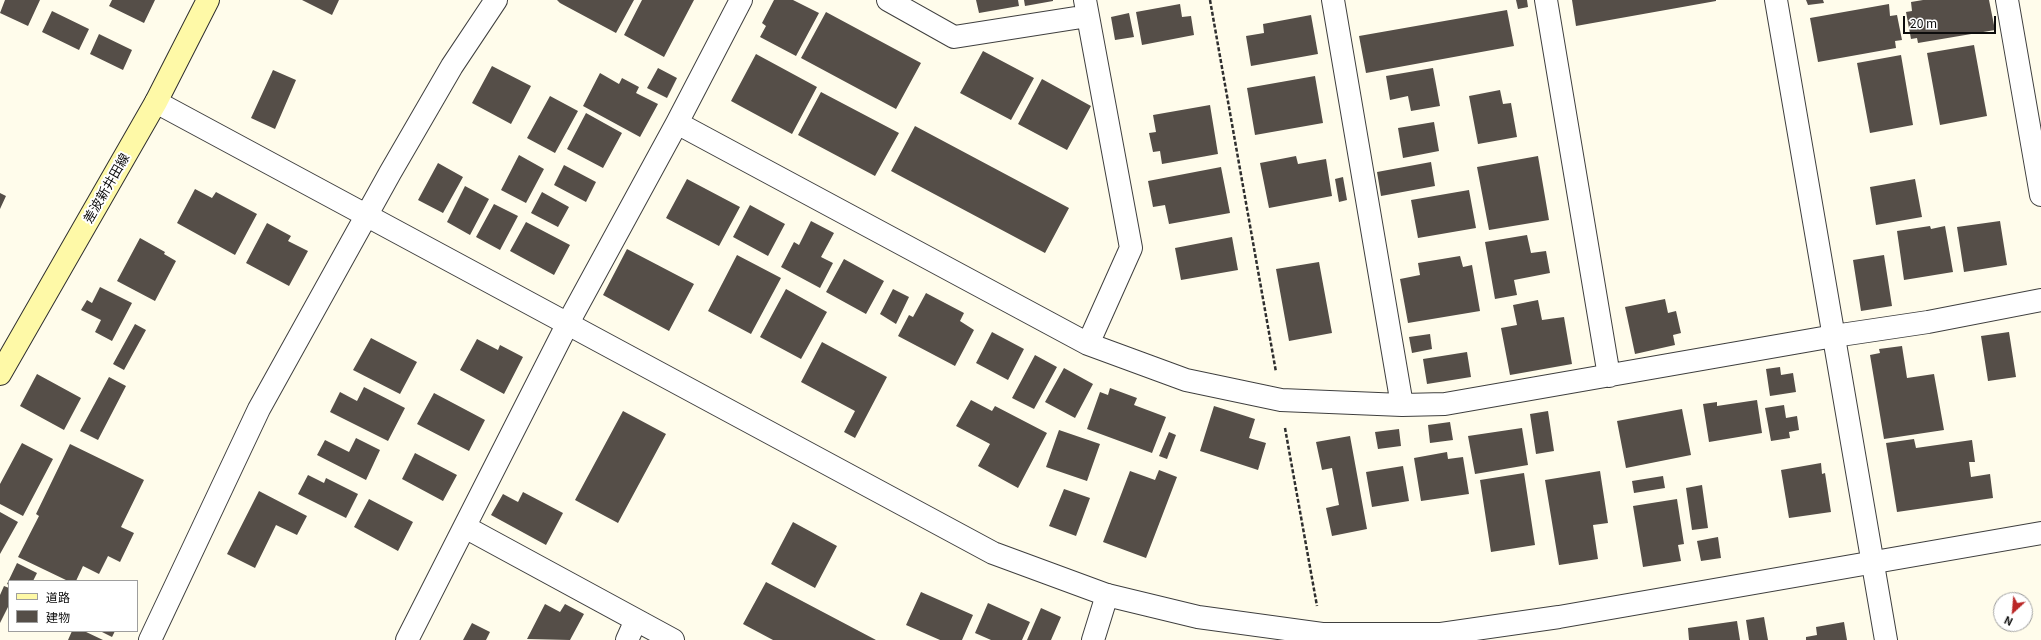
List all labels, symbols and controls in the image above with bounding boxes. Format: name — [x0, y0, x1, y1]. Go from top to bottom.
scale bar — [1905, 8, 1998, 34]
text: 20 m — [1910, 14, 1937, 31]
street label: 差波新井田線 — [80, 150, 132, 226]
legend — [8, 580, 138, 632]
text: 道路 — [46, 588, 70, 605]
north arrow — [1993, 592, 2033, 632]
text: 建物 — [46, 608, 70, 625]
text: N — [2001, 613, 2015, 631]

